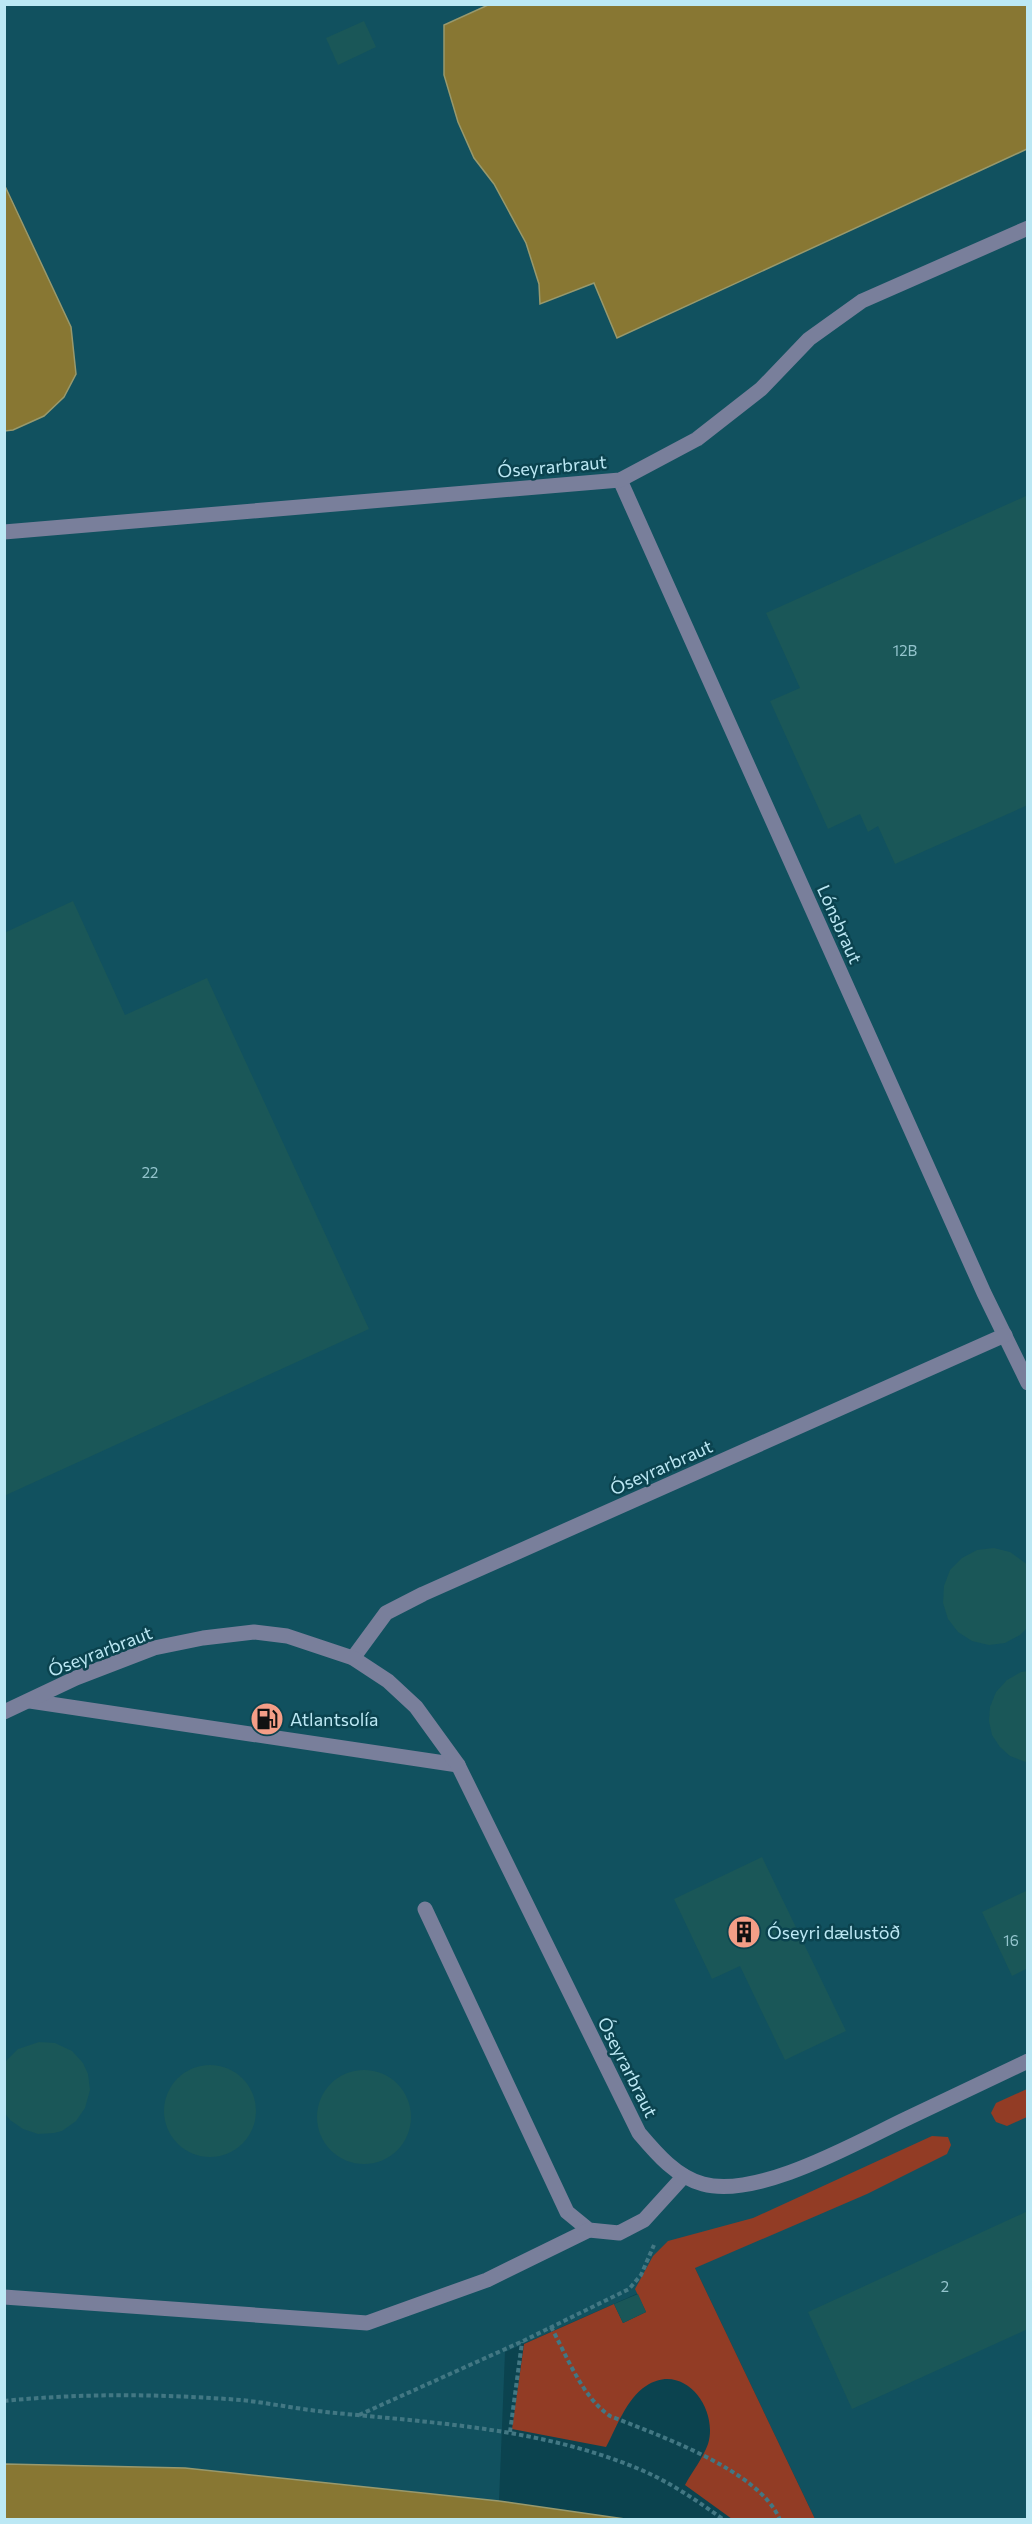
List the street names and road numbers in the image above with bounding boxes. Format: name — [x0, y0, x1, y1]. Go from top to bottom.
street label: Óseyrarbraut — [496, 450, 608, 482]
street label: Lónsbraut — [813, 881, 867, 967]
street label: Óseyrarbraut — [606, 1435, 716, 1499]
street label: Óseyrarbraut — [45, 1621, 155, 1681]
street label: Óseyrarbraut — [593, 2013, 663, 2121]

